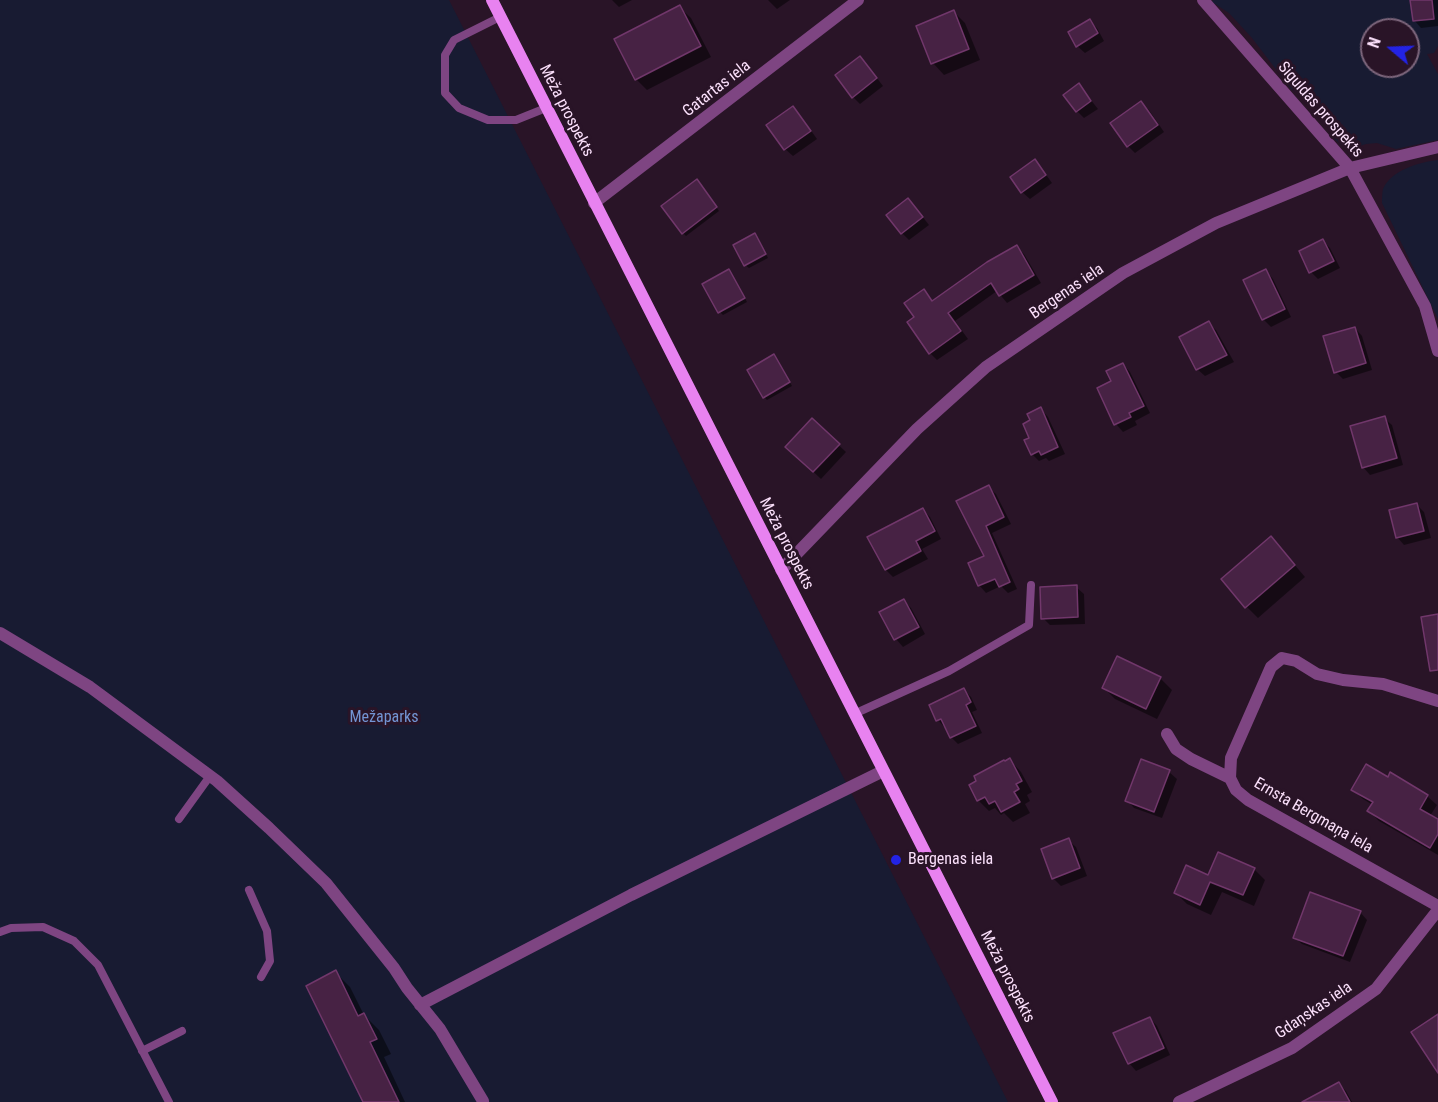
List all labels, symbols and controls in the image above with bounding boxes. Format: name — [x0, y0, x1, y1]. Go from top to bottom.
north arrow — [1360, 18, 1420, 78]
text: N — [1364, 35, 1385, 50]
street label: Gatartas iela — [679, 57, 755, 121]
street label: Siguldas prospekts — [1273, 58, 1367, 162]
street label: Meža prospekts — [535, 62, 597, 160]
street label: Bergenas iela — [1026, 260, 1108, 324]
street label: Meža prospekts — [755, 495, 817, 593]
park label: Mežaparks — [349, 708, 419, 728]
street label: Ernsta Bergmaņa iela — [1250, 774, 1376, 858]
place label: Bergenas iela — [908, 850, 993, 870]
marker: Bergenas iela — [889, 853, 903, 867]
street label: Meža prospekts — [976, 928, 1038, 1026]
street label: Gdaņskas iela — [1272, 978, 1356, 1044]

